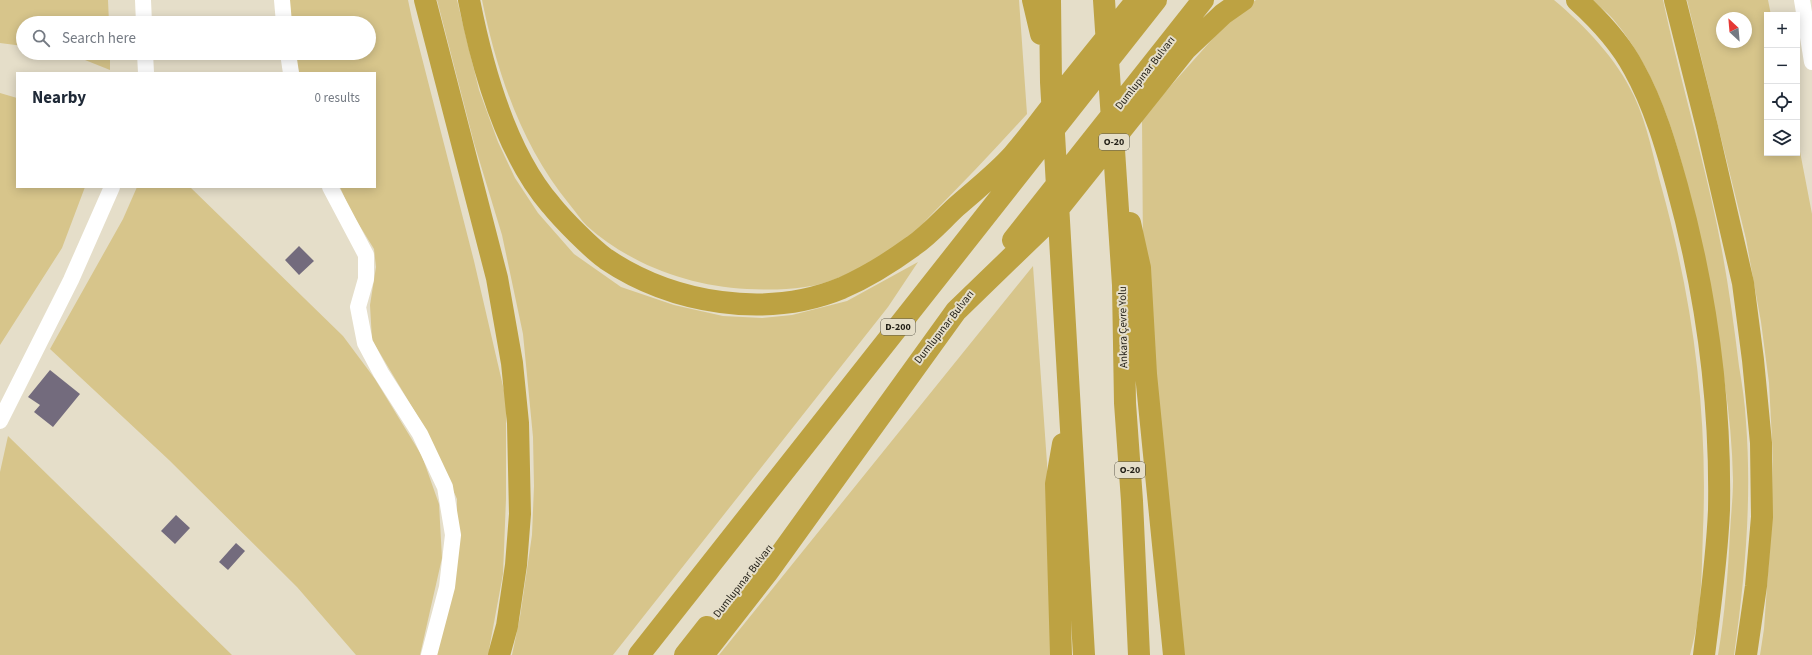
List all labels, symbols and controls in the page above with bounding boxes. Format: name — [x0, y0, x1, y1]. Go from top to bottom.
north arrow — [1716, 12, 1752, 48]
map controls — [1764, 12, 1800, 156]
button: + — [1764, 12, 1800, 48]
search box — [16, 16, 376, 60]
icon: search — [30, 27, 52, 49]
text: Search here — [62, 28, 136, 49]
street label: Dumlupınar Bulvarı — [1112, 33, 1178, 113]
button: − — [1764, 48, 1800, 84]
button: locate — [1764, 84, 1800, 120]
text: Nearby — [32, 86, 86, 110]
text: 0 results — [315, 89, 360, 107]
button: layers — [1764, 120, 1800, 156]
road number: O-20 — [1099, 134, 1129, 150]
street label: Ankara Çevre Yolu — [1115, 286, 1131, 368]
street label: Dumlupınar Bulvarı — [911, 287, 977, 367]
road number: D-200 — [881, 319, 915, 335]
road number: O-20 — [1115, 462, 1145, 478]
street label: Dumlupınar Bulvarı — [710, 541, 776, 621]

